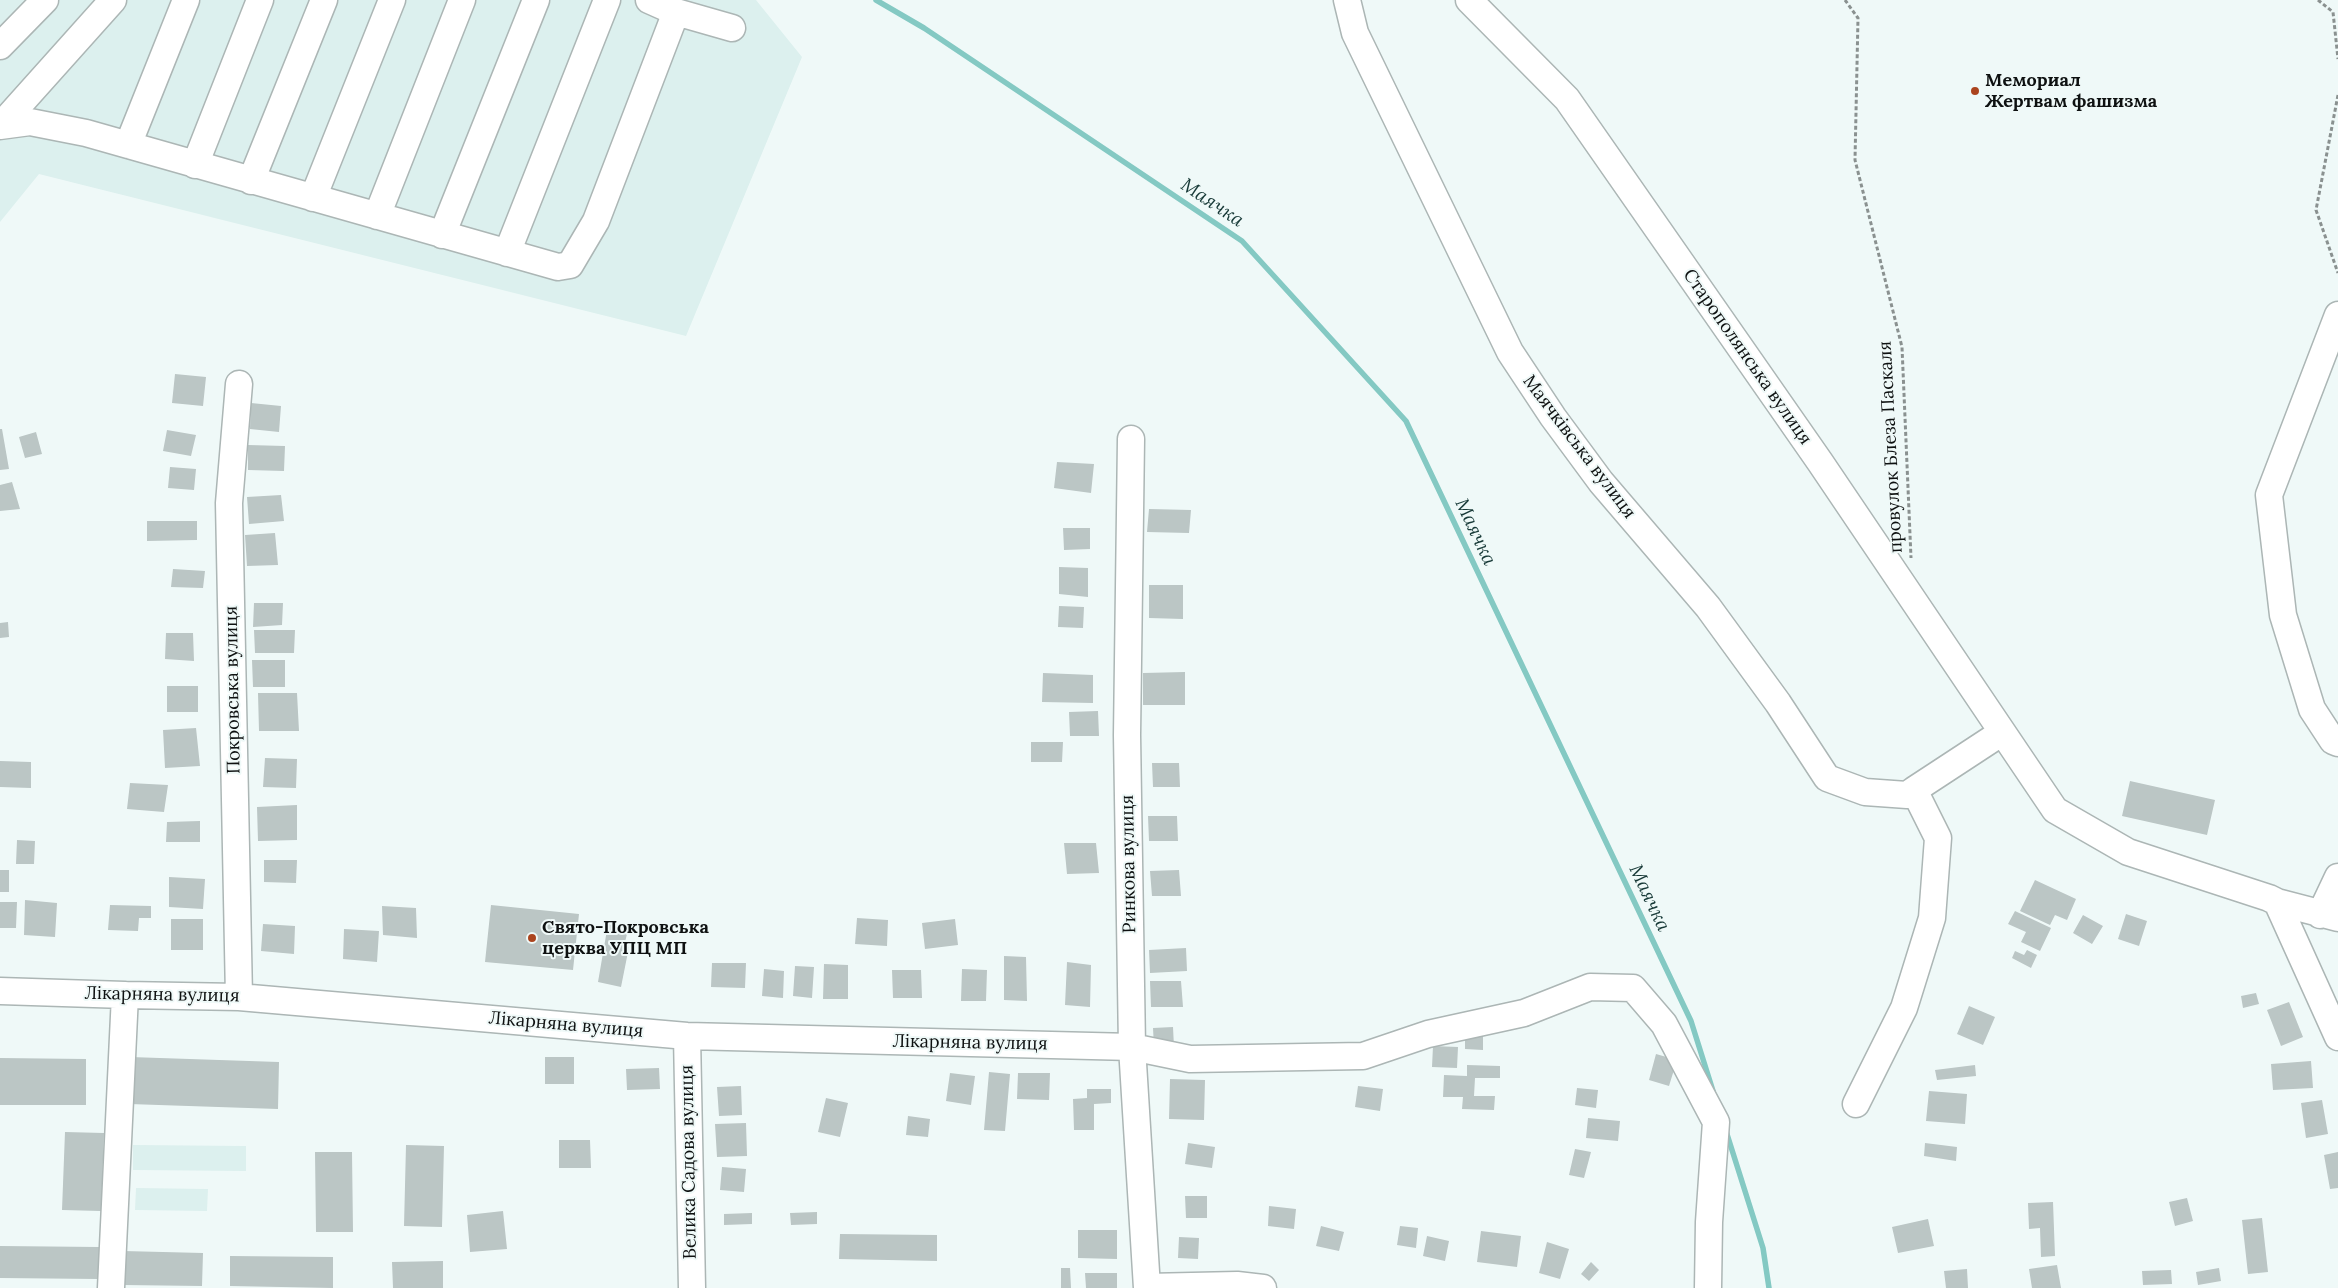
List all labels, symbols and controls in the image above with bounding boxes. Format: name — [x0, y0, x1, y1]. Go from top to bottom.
place label: Мемориал Жертвам фашизма — [1985, 70, 2157, 112]
marker: Мемориал Жертвам фашизма — [1969, 85, 1981, 97]
water label: Маячка — [1176, 174, 1248, 232]
street label: Старополянська вулиця — [1678, 265, 1816, 449]
street label: провулок Блеза Паскаля — [1875, 340, 1907, 554]
street label: Маячківська вулиця — [1518, 371, 1640, 523]
water label: Маячка — [1450, 495, 1500, 569]
street label: Покровська вулиця — [221, 606, 245, 774]
street label: Ринкова вулиця — [1117, 795, 1141, 933]
water label: Маячка — [1624, 861, 1674, 935]
place label: Свято-Покровська церква УПЦ МП — [542, 917, 709, 960]
marker: Свято-Покровська церква УПЦ МП — [526, 932, 538, 944]
street label: Лікарняна вулиця — [84, 983, 240, 1007]
street label: Лікарняна вулиця — [488, 1007, 644, 1043]
street label: Лікарняна вулиця — [892, 1031, 1048, 1055]
street label: Велика Садова вулиця — [677, 1064, 701, 1260]

